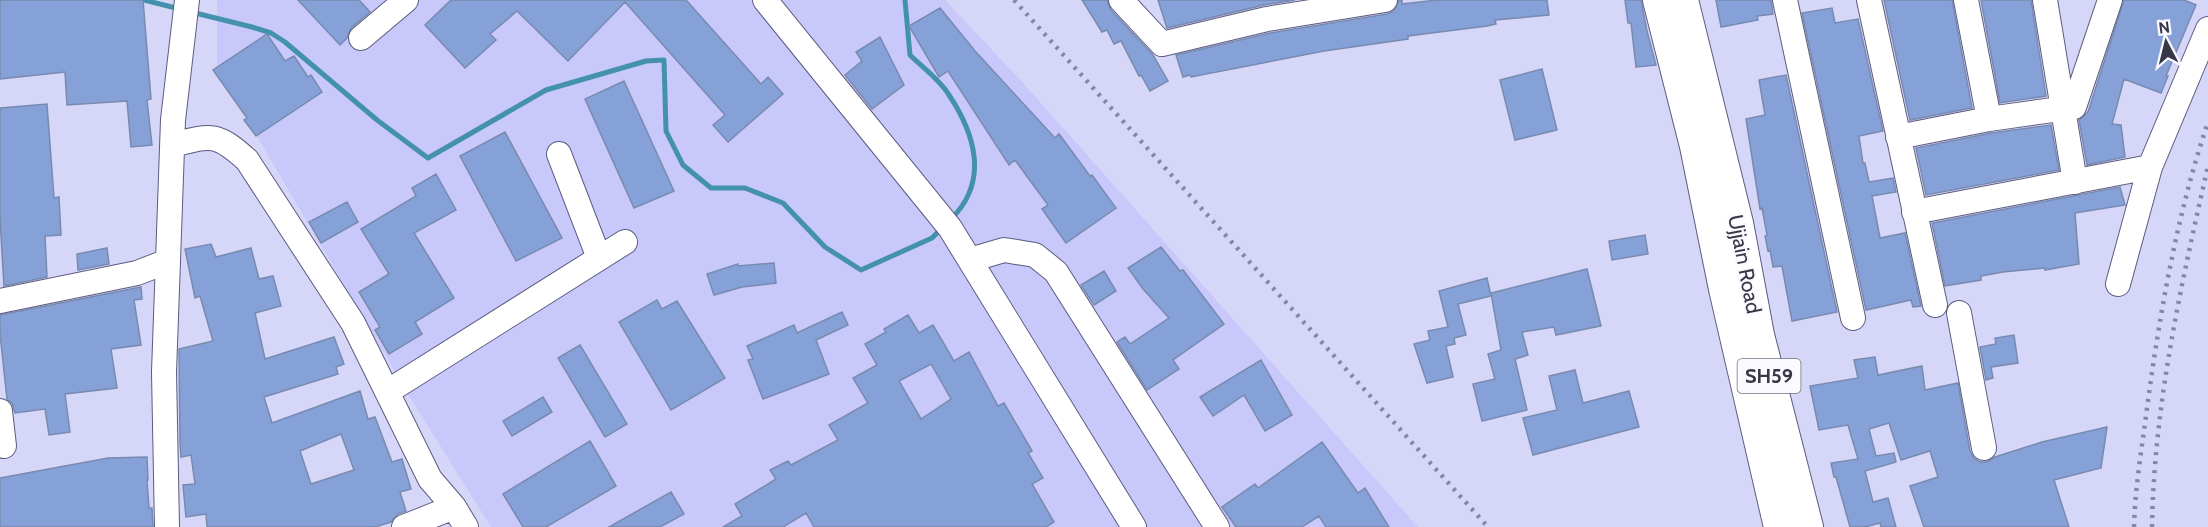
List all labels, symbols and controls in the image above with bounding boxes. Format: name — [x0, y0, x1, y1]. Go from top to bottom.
north arrow — [2136, 12, 2196, 72]
text: N — [2157, 17, 2171, 38]
street label: Ujjain Road — [1722, 212, 1767, 316]
road number: SH59 — [1738, 359, 1800, 393]

